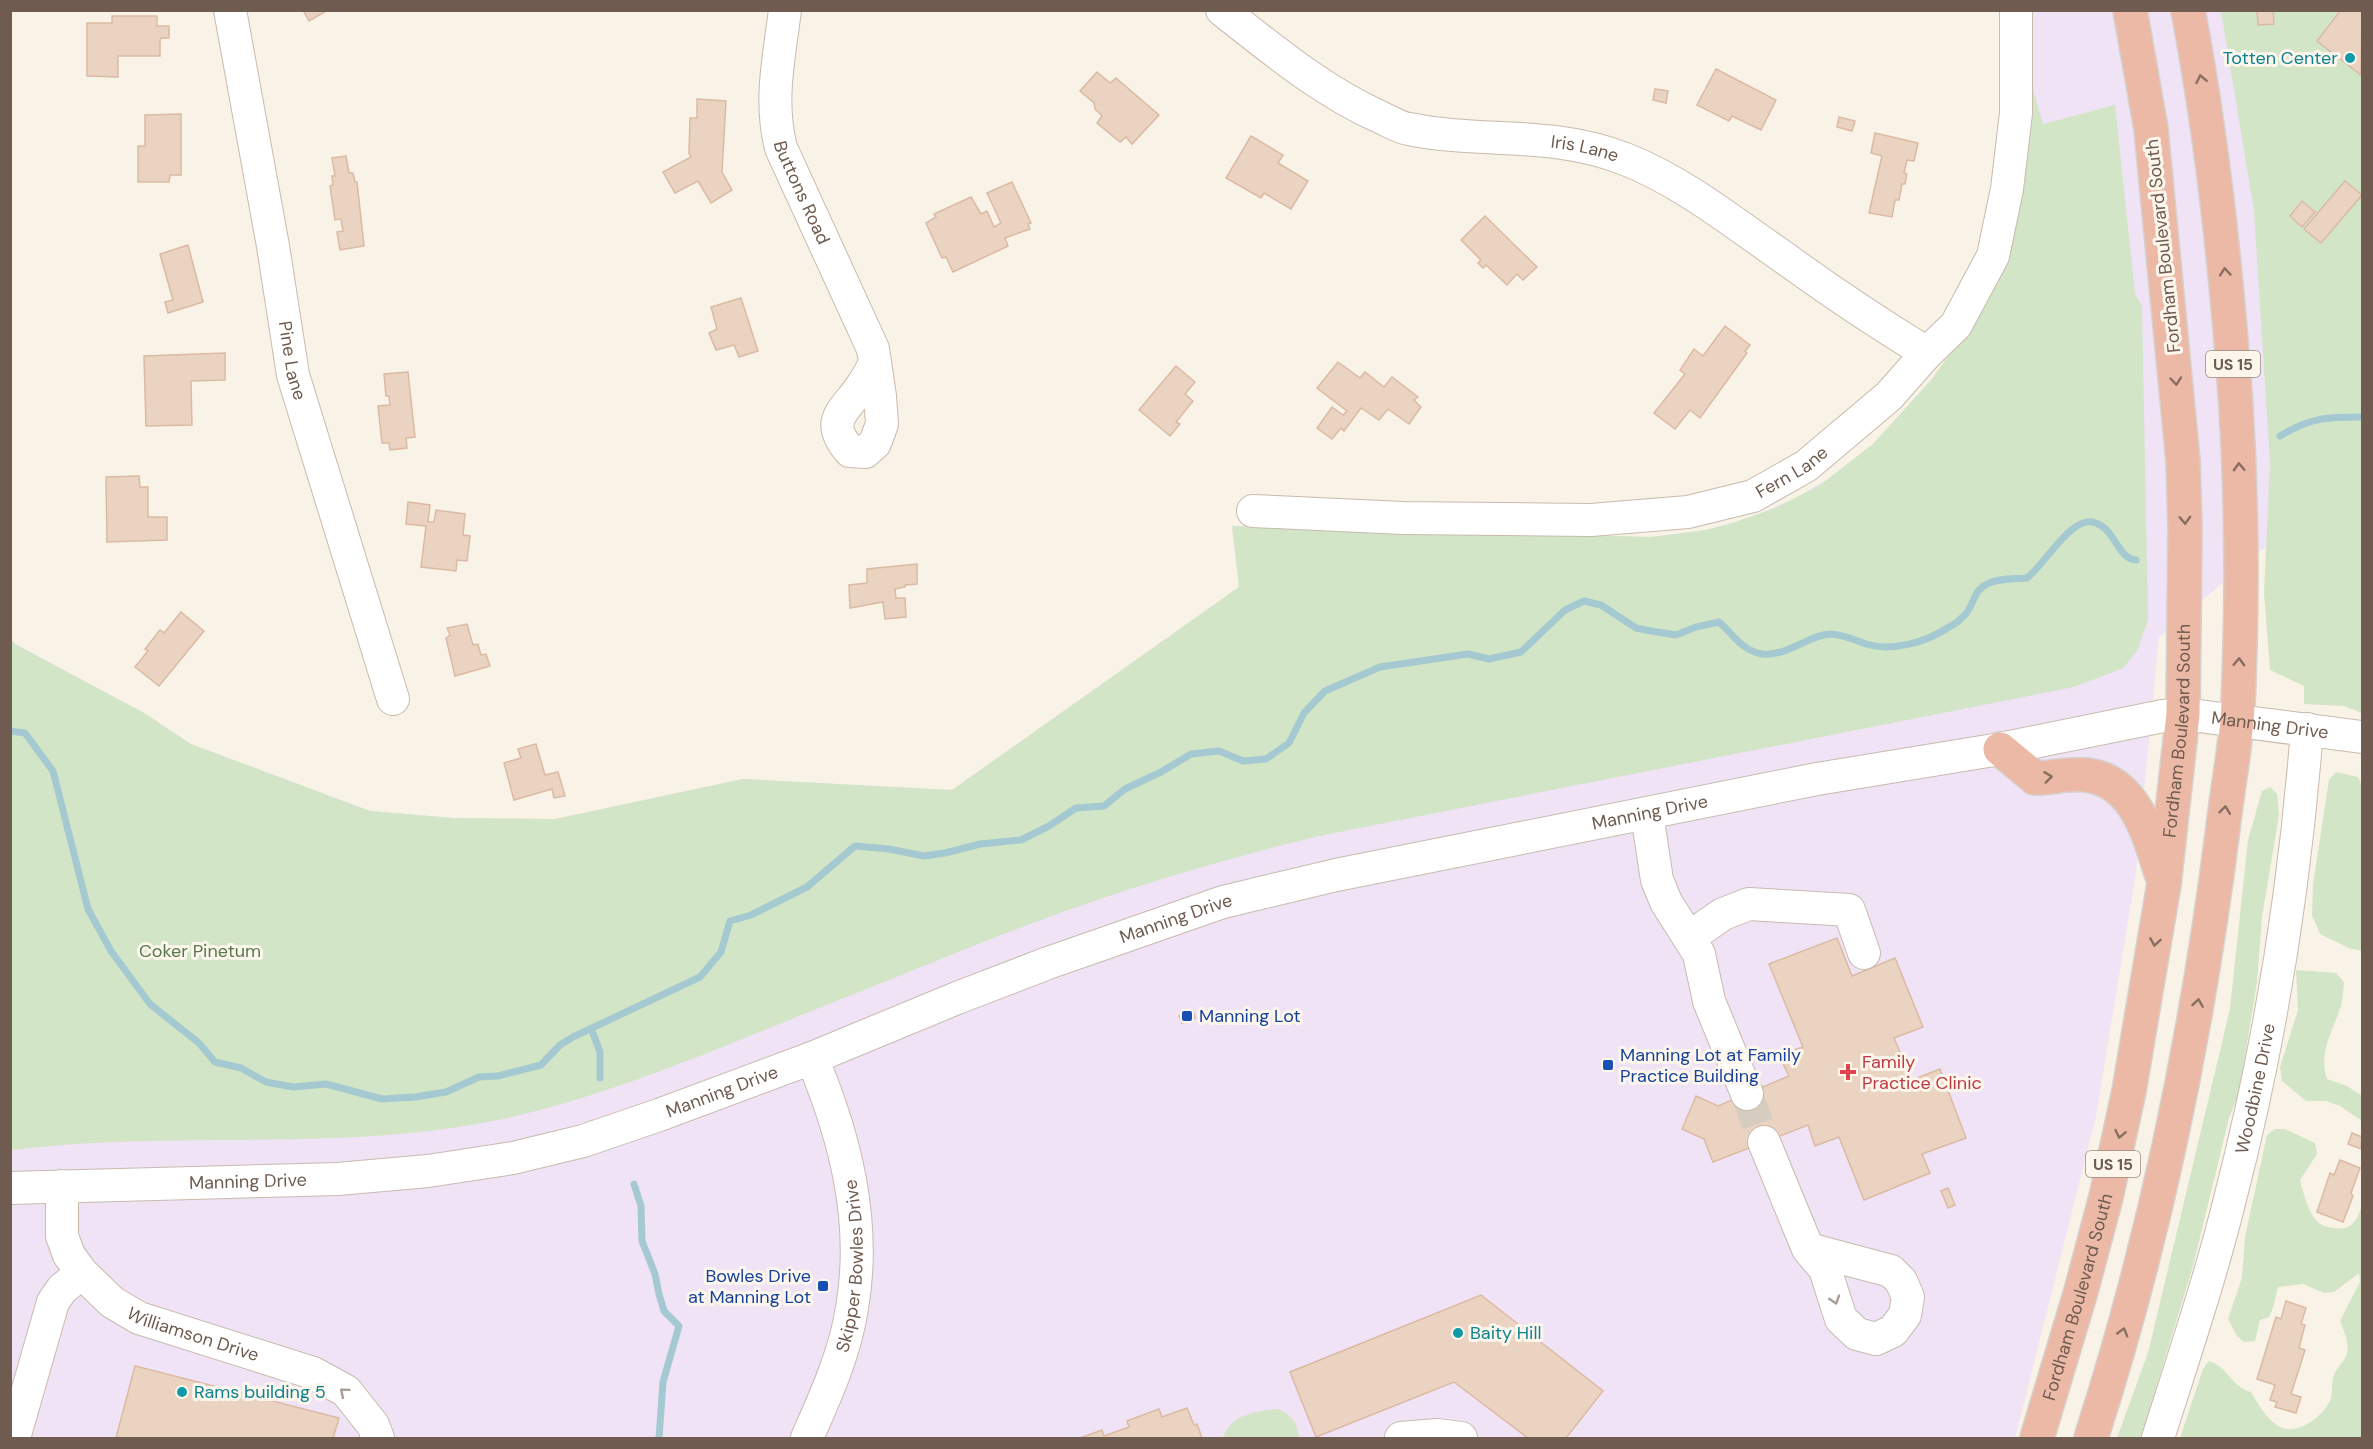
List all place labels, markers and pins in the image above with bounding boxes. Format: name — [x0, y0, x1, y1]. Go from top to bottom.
place label: Totten Center — [2223, 46, 2338, 70]
marker: Totten Center — [2343, 51, 2357, 65]
place label: Manning Lot — [1199, 1004, 1301, 1028]
marker: Manning Lot — [1180, 1009, 1194, 1023]
place label: Manning Lot at Family Practice Building — [1620, 1043, 1801, 1088]
place label: Family Practice Clinic — [1862, 1050, 1982, 1095]
marker: Manning Lot at Family Practice Building — [1601, 1058, 1615, 1072]
marker: Family Practice Clinic — [1839, 1063, 1857, 1081]
place label: Bowles Drive at Manning Lot — [688, 1264, 811, 1309]
marker: Bowles Drive at Manning Lot — [816, 1279, 830, 1293]
place label: Baity Hill — [1470, 1321, 1541, 1345]
marker: Baity Hill — [1451, 1326, 1465, 1340]
place label: Rams building 5 — [194, 1380, 326, 1404]
marker: Rams building 5 — [175, 1385, 189, 1399]

